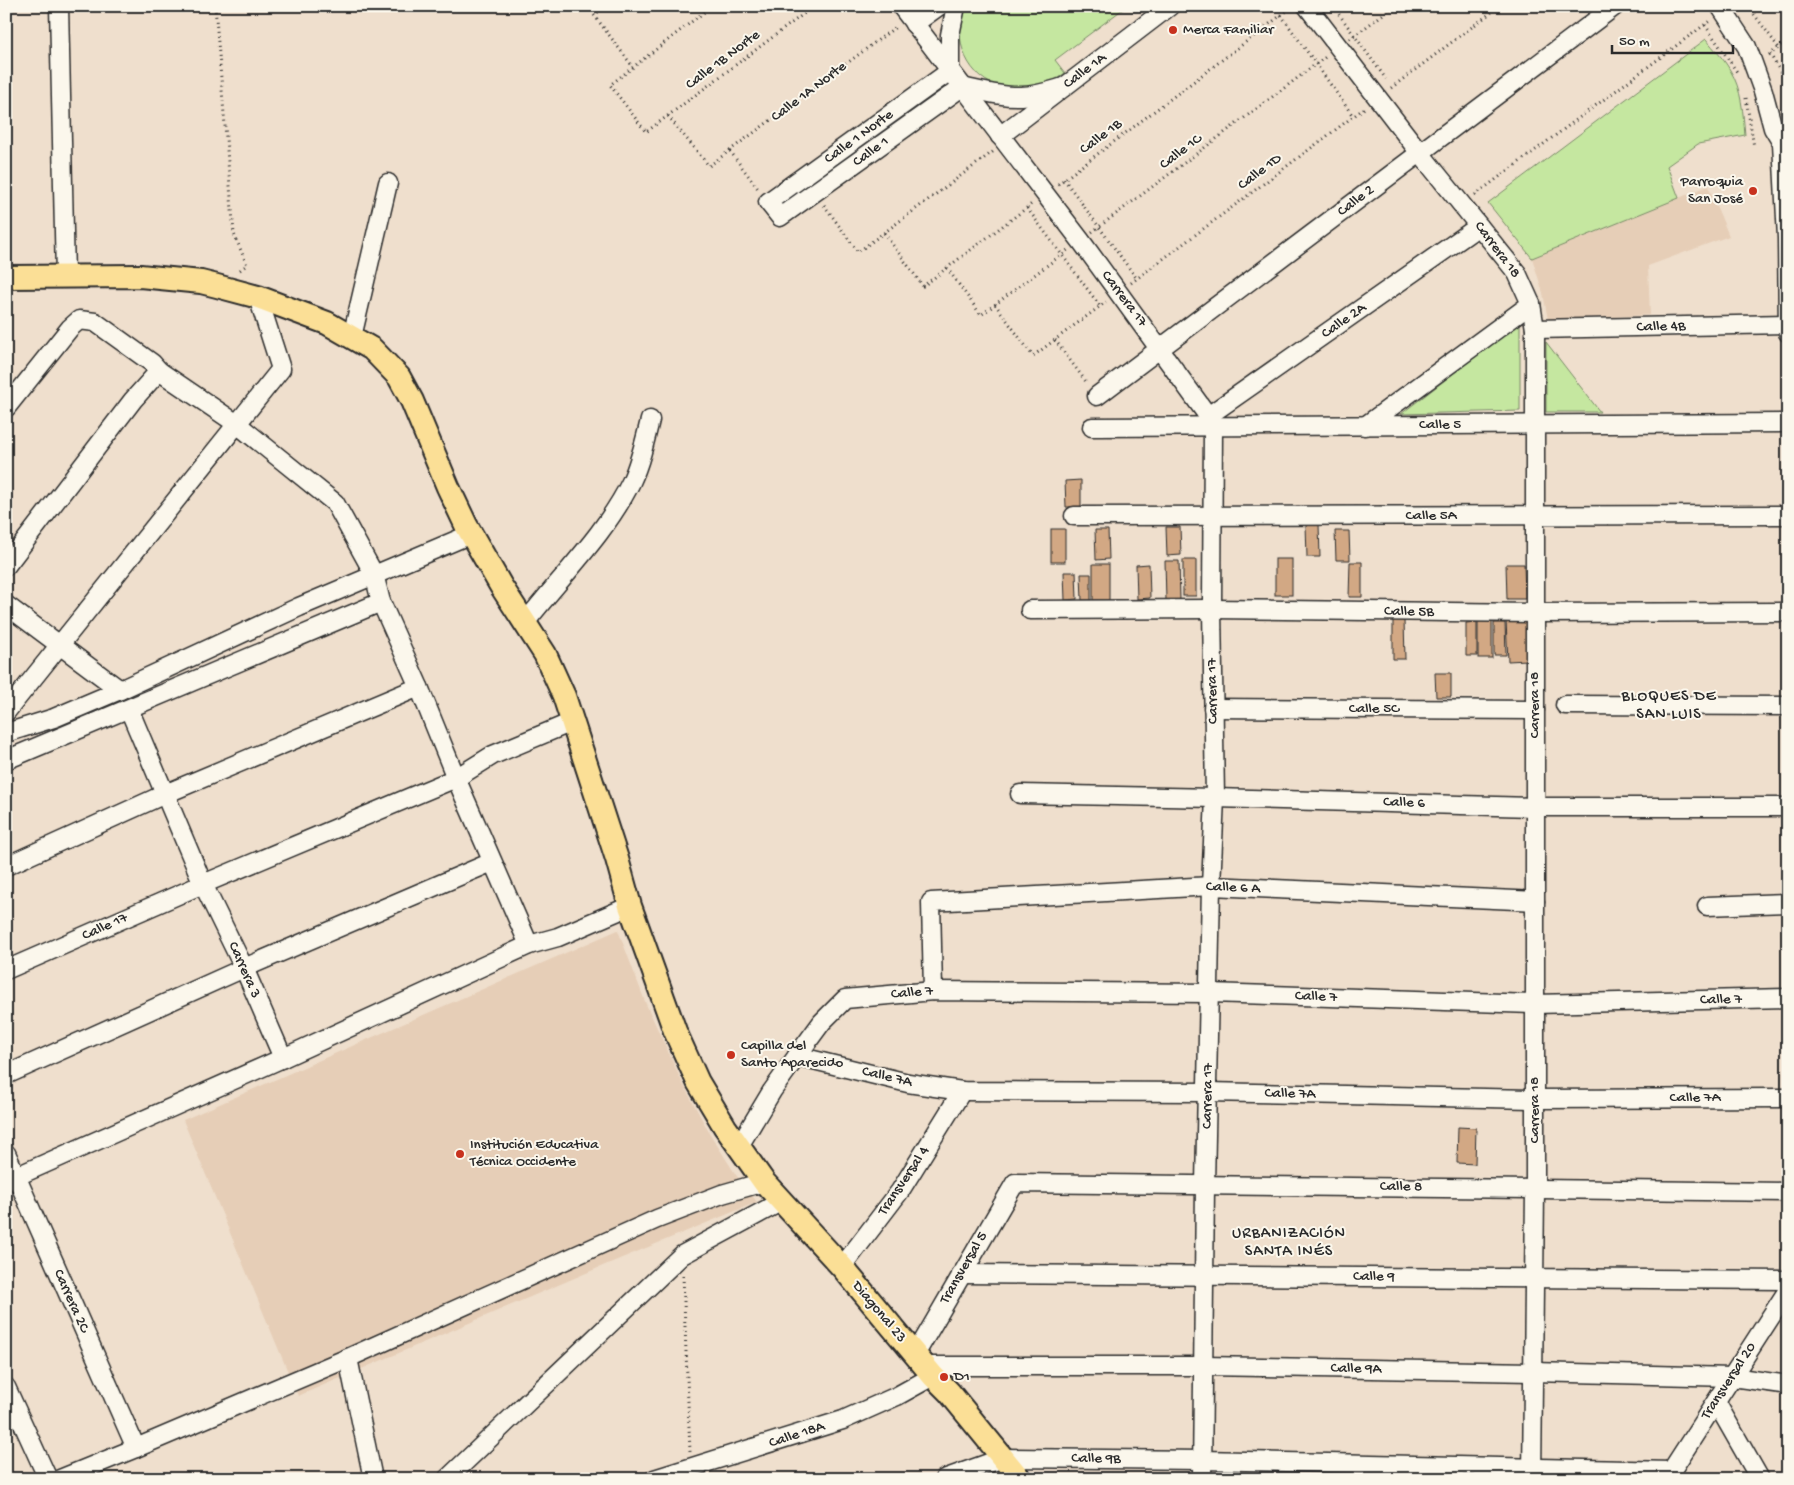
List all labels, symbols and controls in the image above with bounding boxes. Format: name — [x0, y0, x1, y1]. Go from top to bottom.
place label: Merca Familiar — [1183, 21, 1275, 39]
scale bar — [1612, 22, 1733, 54]
marker: Merca Familiar — [1167, 24, 1179, 36]
street label: Calle 1B Norte — [682, 26, 764, 94]
text: 50 m — [1619, 33, 1650, 51]
street label: Calle 1A — [1060, 48, 1111, 93]
street label: Calle 1A Norte — [768, 58, 850, 126]
street label: Calle 1 Norte — [821, 106, 897, 168]
street label: Calle 1B — [1076, 115, 1126, 159]
street label: Calle 1C — [1156, 130, 1206, 174]
street label: Calle 1 — [849, 133, 893, 171]
street label: Calle 1D — [1235, 150, 1286, 194]
place label: Parroquia San José — [1679, 173, 1744, 208]
street label: Calle 2 — [1334, 181, 1378, 221]
marker: Parroquia San José — [1747, 185, 1759, 197]
street label: Carrera 18 — [1470, 218, 1524, 282]
street label: Carrera 17 — [1097, 267, 1152, 332]
street label: Calle 2A — [1318, 298, 1371, 343]
street label: Calle 4B — [1636, 318, 1686, 336]
street label: Calle 5 — [1419, 416, 1461, 434]
street label: Calle 5A — [1405, 507, 1458, 525]
street label: Calle 5B — [1384, 603, 1434, 621]
street label: Carrera 17 — [1203, 657, 1223, 724]
street label: Carrera 18 — [1526, 672, 1544, 738]
district label: BLOQUES DE SAN LUIS — [1620, 688, 1717, 725]
street label: Calle 5C — [1349, 700, 1400, 718]
street label: Calle 6 — [1383, 793, 1426, 813]
street label: Calle 6 A — [1206, 878, 1262, 898]
street label: Calle 17 — [79, 908, 132, 945]
street label: Carrera 3 — [224, 939, 264, 1001]
street label: Calle 7 — [890, 982, 935, 1004]
street label: Calle 7 — [1295, 987, 1339, 1007]
street label: Calle 7 — [1700, 991, 1743, 1009]
place label: Capilla del Santo Aparecido — [741, 1037, 844, 1072]
marker: Capilla del Santo Aparecido — [725, 1049, 737, 1061]
street label: Calle 7A — [860, 1062, 915, 1092]
street label: Carrera 17 — [1198, 1062, 1218, 1129]
street label: Carrera 18 — [1526, 1077, 1544, 1143]
street label: Calle 7A — [1264, 1085, 1317, 1103]
street label: Calle 7A — [1669, 1089, 1722, 1107]
place label: Institución Educativa Técnica Occidente — [469, 1136, 599, 1171]
street label: Transversal 4 — [874, 1143, 934, 1220]
marker: Institución Educativa Técnica Occidente — [454, 1148, 466, 1160]
street label: Calle 8 — [1380, 1178, 1422, 1196]
district label: URBANIZACIÓN SANTA INÉS — [1232, 1225, 1346, 1262]
street label: Transversal 5 — [936, 1229, 992, 1308]
street label: Carrera 2C — [49, 1267, 93, 1336]
street label: Calle 9 — [1353, 1268, 1396, 1286]
street label: Diagonal 23 — [847, 1277, 910, 1347]
street label: Transversal 20 — [1697, 1339, 1761, 1424]
street label: Calle 9A — [1330, 1360, 1383, 1378]
place label: D1 — [953, 1368, 970, 1386]
marker: D1 — [938, 1371, 950, 1383]
street label: Calle 18A — [767, 1417, 828, 1452]
street label: Calle 9B — [1071, 1450, 1121, 1468]

